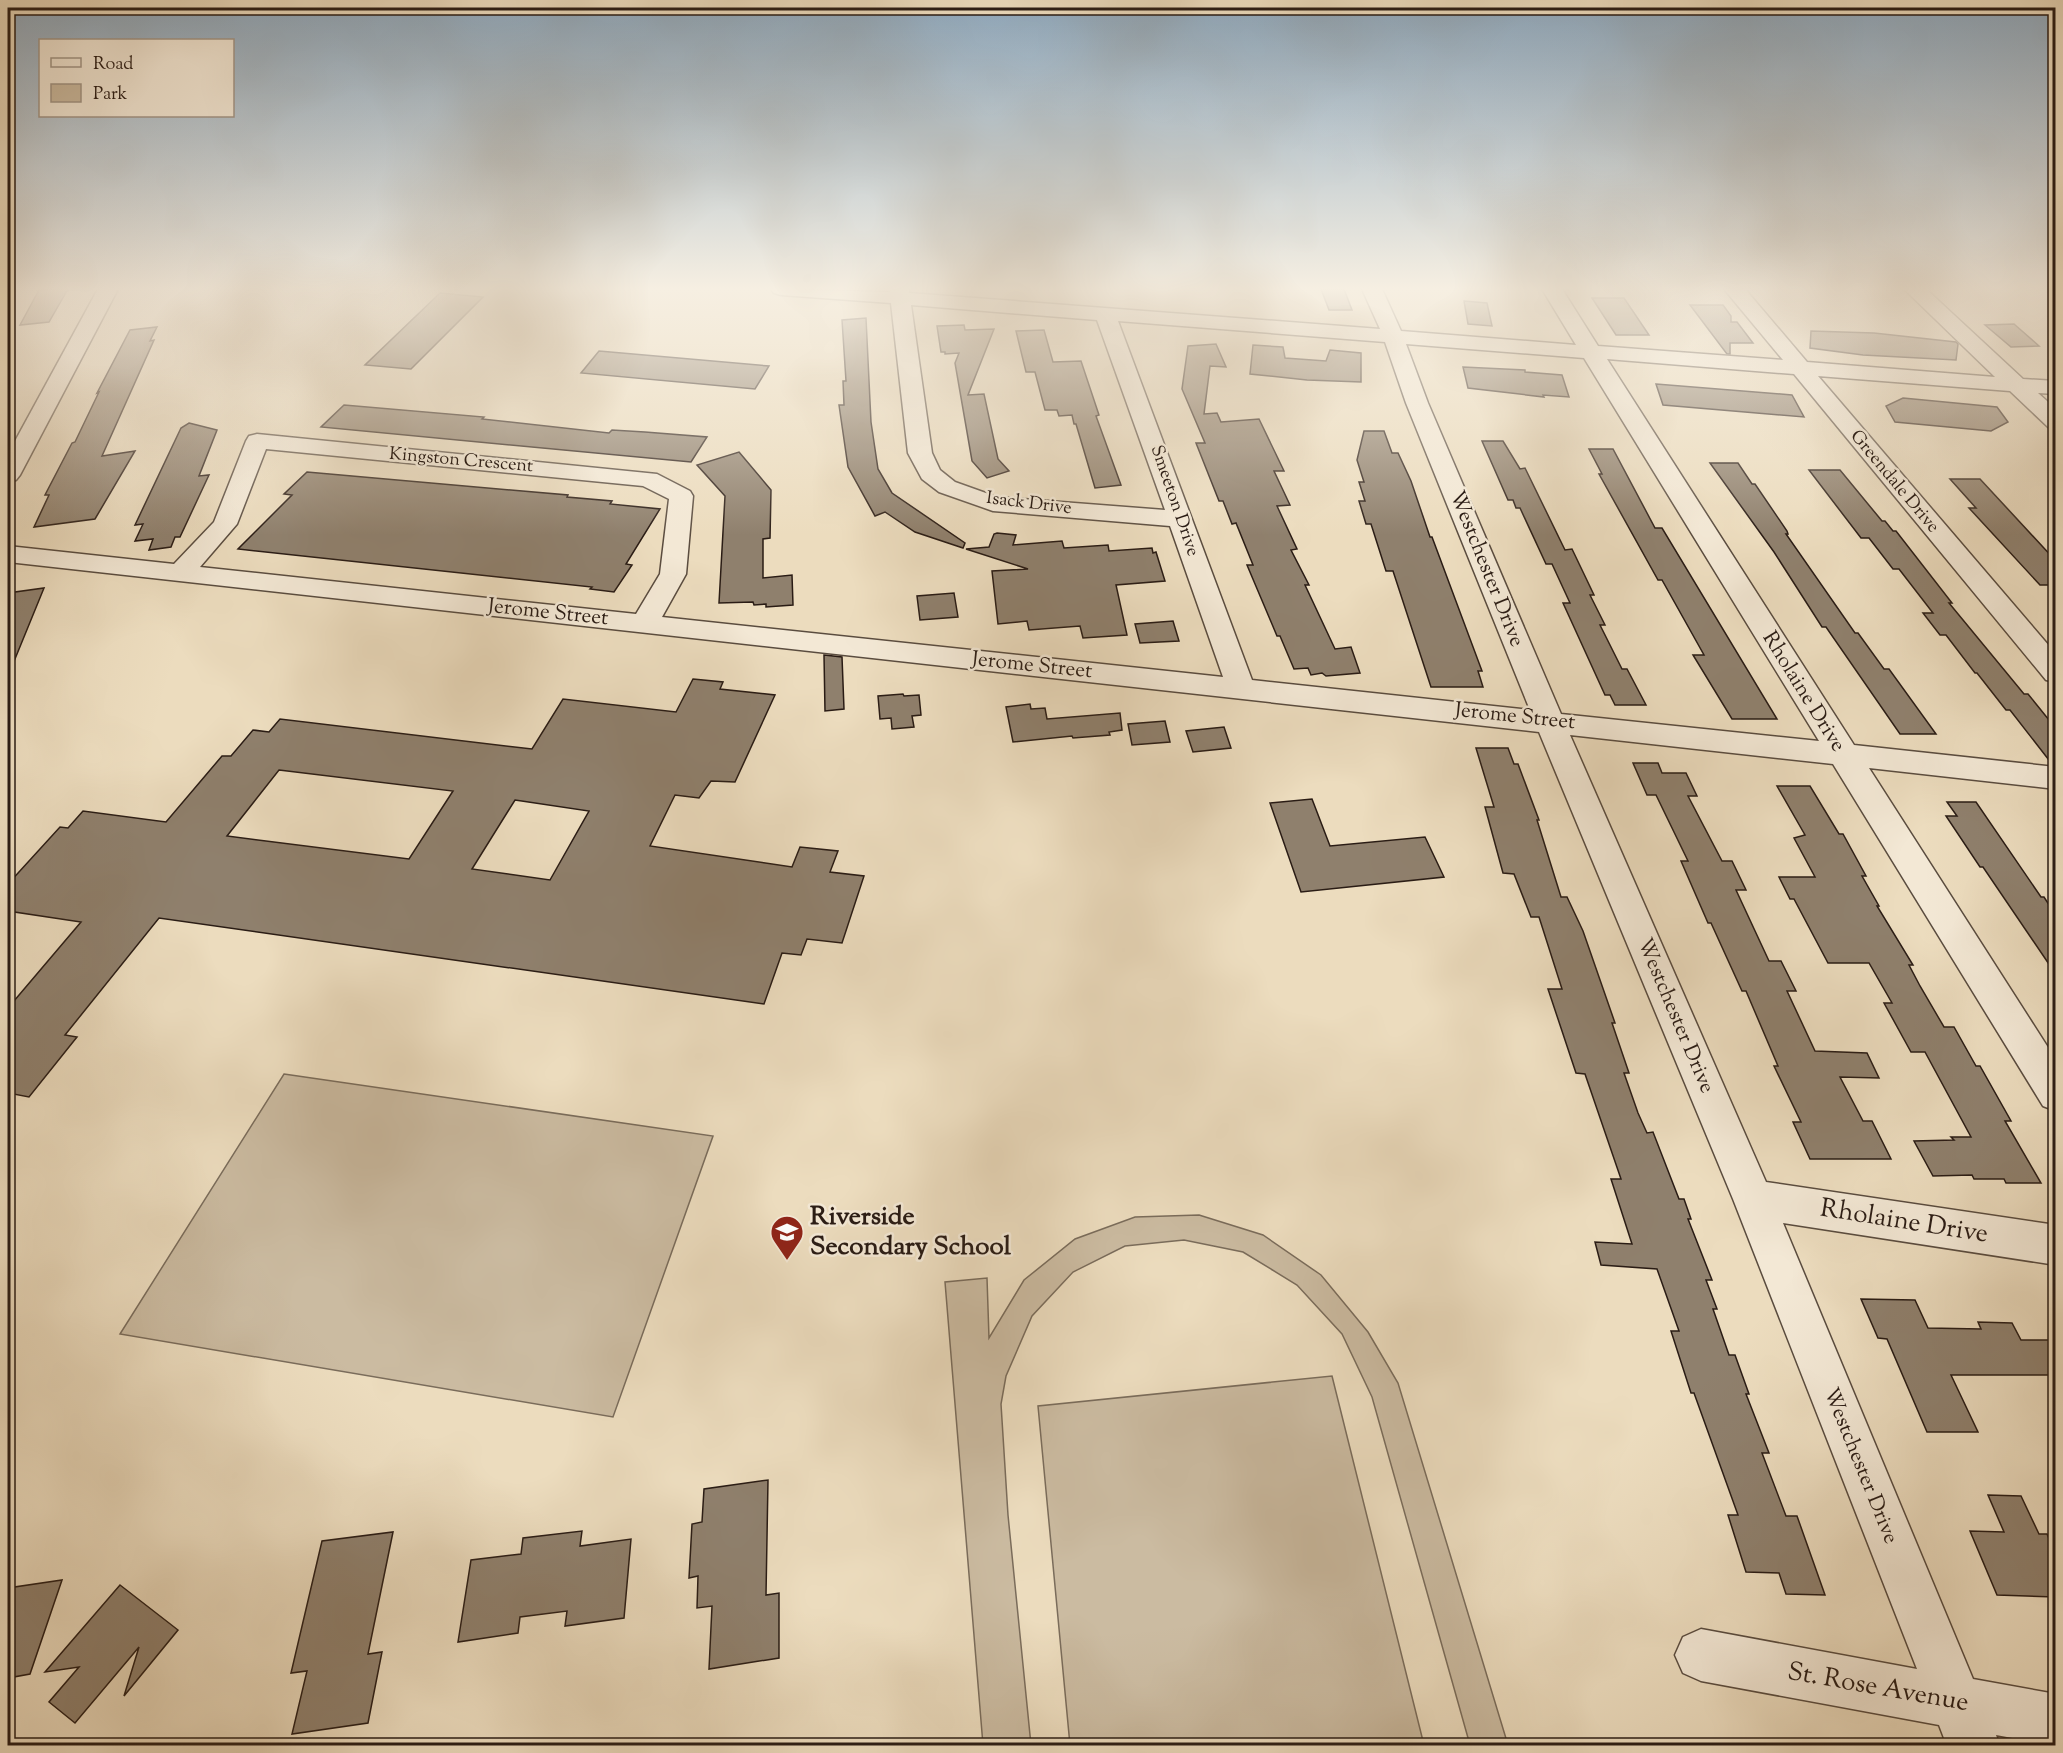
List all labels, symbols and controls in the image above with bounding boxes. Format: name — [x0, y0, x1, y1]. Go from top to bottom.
legend — [39, 39, 234, 117]
text: Road — [93, 52, 133, 78]
text: Park — [93, 82, 128, 108]
street label: Greendale Drive — [1843, 425, 1945, 539]
street label: Kingston Crescent — [388, 442, 534, 480]
street label: Smeeton Drive — [1143, 442, 1205, 560]
street label: Isack Drive — [985, 486, 1073, 522]
street label: Westchester Drive — [1441, 486, 1531, 652]
street label: Jerome Street — [485, 592, 610, 634]
street label: Rholaine Drive — [1754, 626, 1852, 758]
street label: Jerome Street — [969, 645, 1094, 687]
street label: Jerome Street — [1452, 696, 1577, 738]
street label: Westchester Drive — [1629, 934, 1721, 1098]
street label: Rholaine Drive — [1817, 1190, 1991, 1254]
place label: Riverside Secondary School — [810, 1199, 1012, 1266]
school or university icon: Riverside Secondary School — [769, 1214, 805, 1261]
street label: Westchester Drive — [1815, 1383, 1905, 1549]
street label: St. Rose Avenue — [1785, 1654, 1971, 1722]

